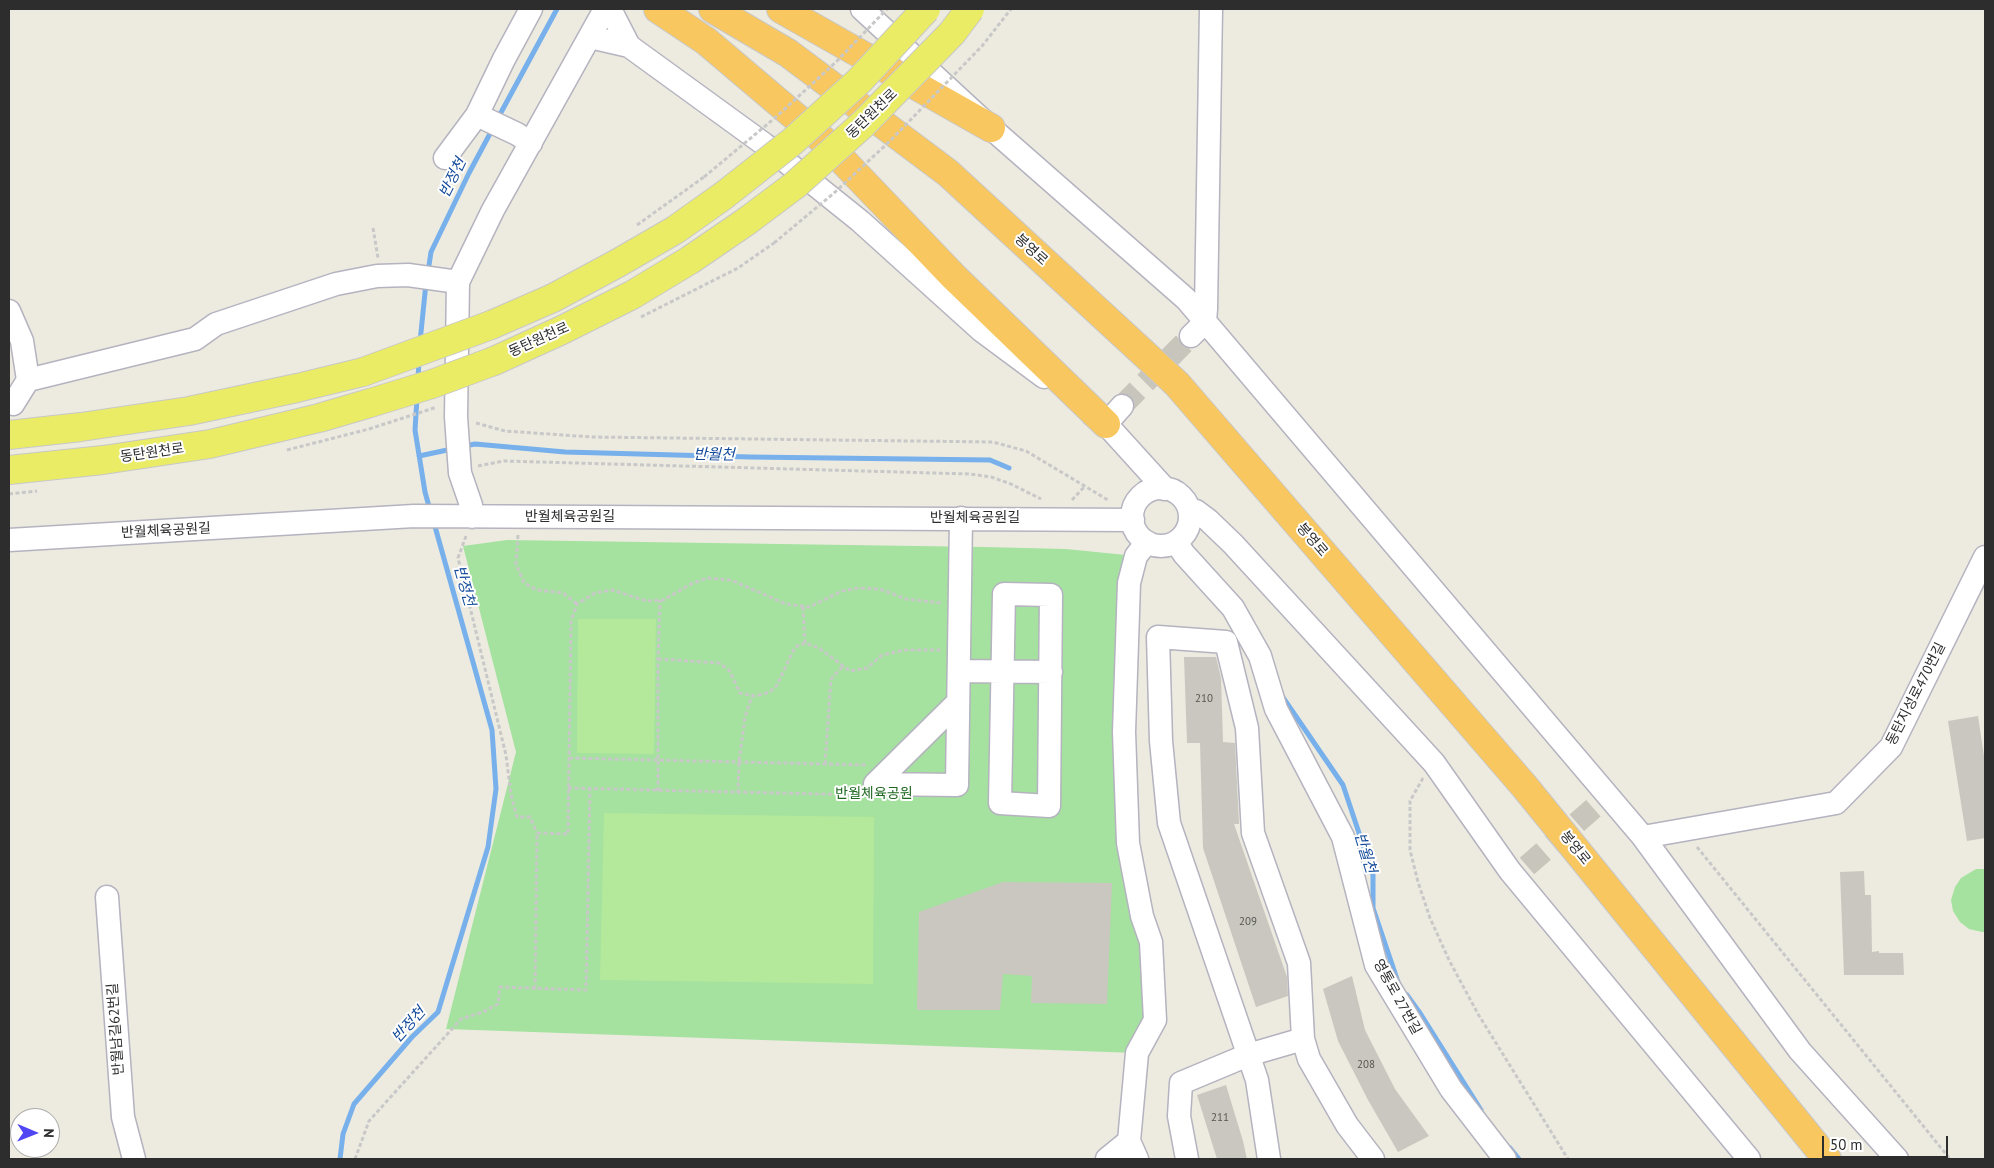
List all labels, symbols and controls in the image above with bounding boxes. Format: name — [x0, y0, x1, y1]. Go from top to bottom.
street label: 동탄원천로 — [843, 86, 901, 142]
water label: 반정천 — [436, 155, 470, 201]
street label: 봉영로 — [1011, 231, 1051, 269]
street label: 동탄원천로 — [506, 319, 572, 361]
street label: 동탄원천로 — [119, 440, 185, 466]
water label: 반월천 — [693, 446, 735, 464]
street label: 반월체육공원길 — [525, 509, 615, 525]
street label: 반월체육공원길 — [930, 510, 1020, 526]
street label: 반월체육공원길 — [121, 520, 211, 542]
street label: 봉영로 — [1293, 520, 1331, 560]
water label: 반정천 — [450, 564, 478, 608]
street label: 동탄지성로470번길 — [1883, 640, 1949, 748]
house number: 210 — [1195, 692, 1213, 706]
park label: 반월체육공원 — [835, 786, 913, 802]
street label: 봉영로 — [1556, 828, 1594, 868]
water label: 반월천 — [1350, 831, 1380, 875]
house number: 209 — [1239, 915, 1257, 929]
street label: 영통로 27번길 — [1369, 956, 1425, 1038]
street label: 반월남길62번길 — [104, 982, 128, 1076]
water label: 반정천 — [388, 1004, 430, 1046]
house number: 208 — [1357, 1058, 1375, 1072]
north arrow — [10, 1108, 60, 1158]
house number: 211 — [1211, 1111, 1229, 1125]
scale bar — [1824, 1126, 1950, 1158]
text: N — [40, 1128, 58, 1138]
text: 50 m — [1830, 1135, 1863, 1154]

